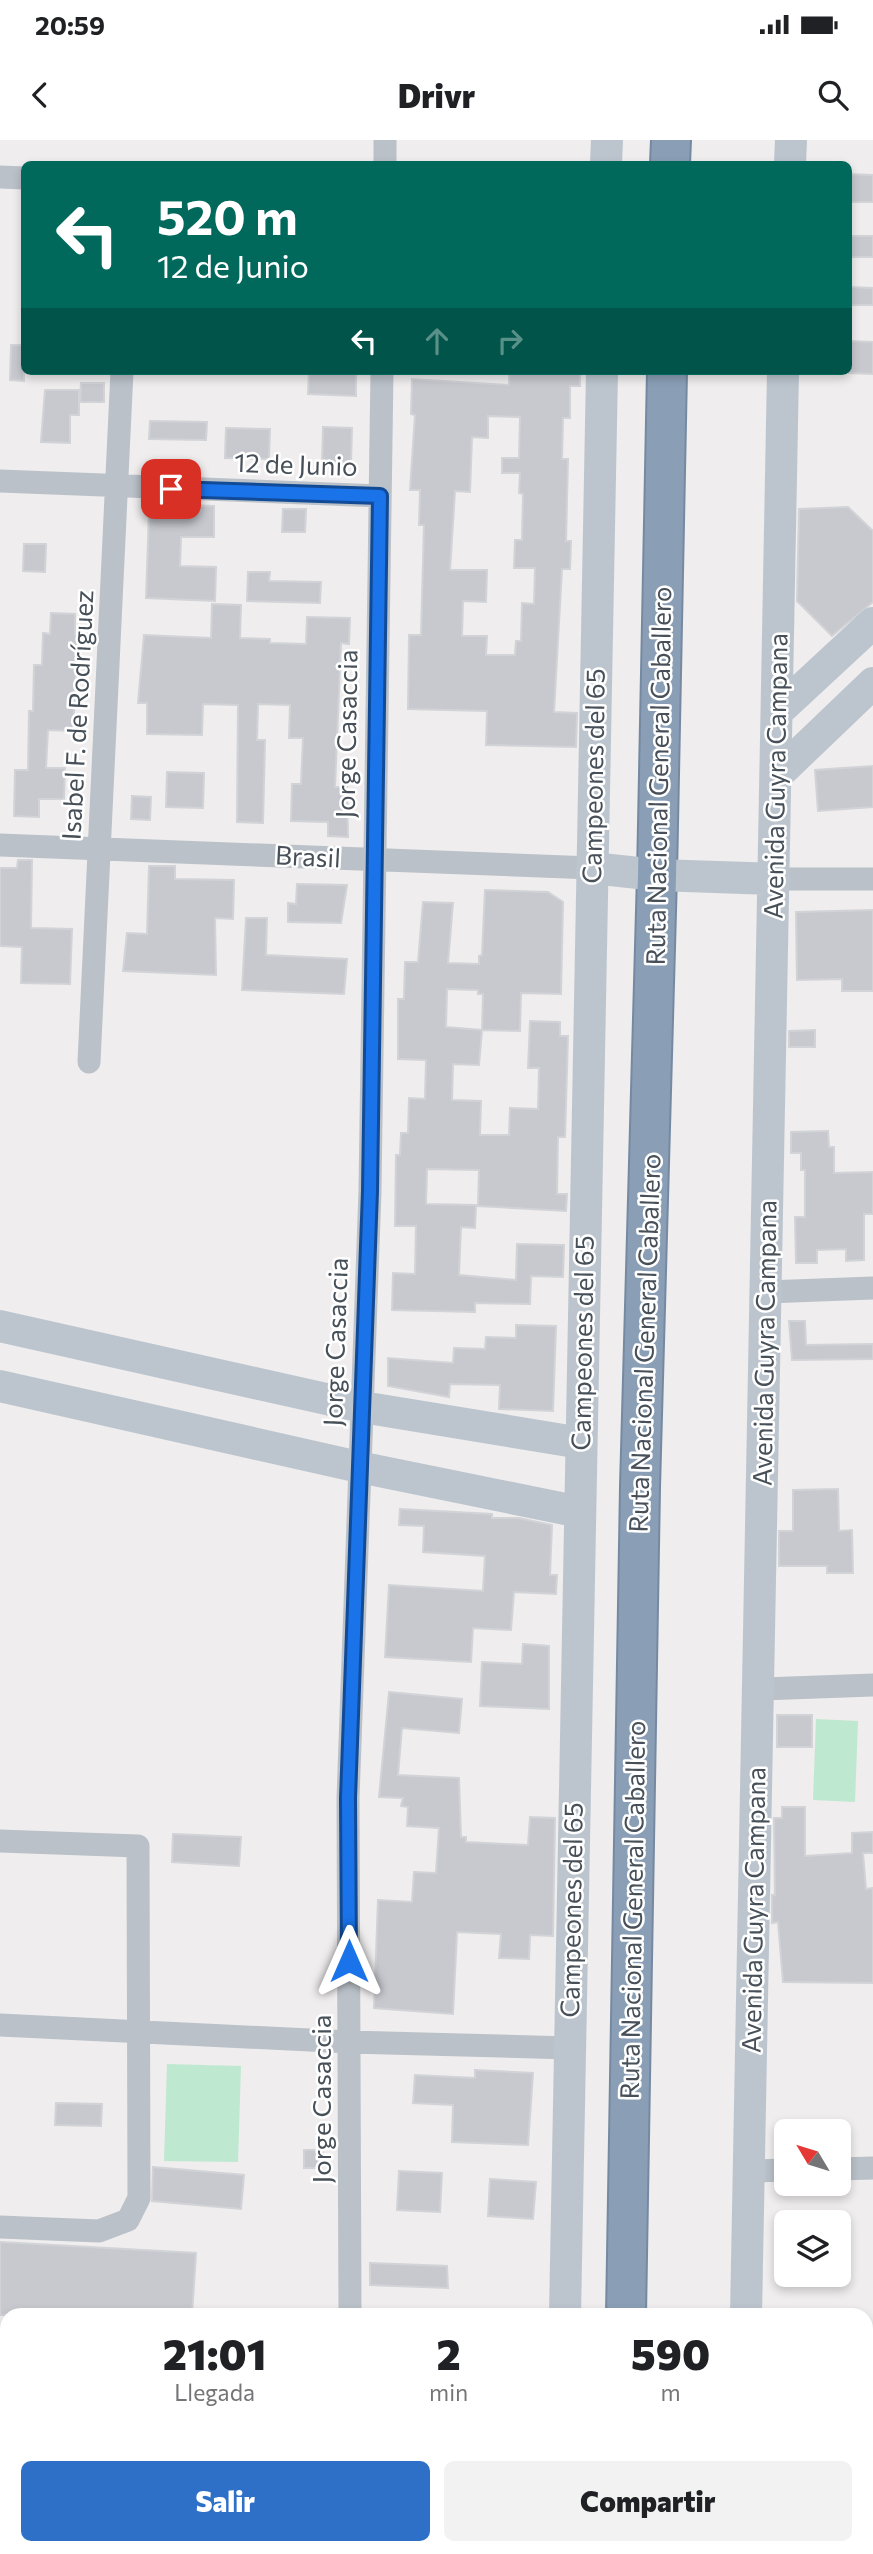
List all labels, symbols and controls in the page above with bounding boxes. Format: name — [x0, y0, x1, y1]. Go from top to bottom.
text: 20:59 — [35, 9, 105, 40]
text: Drivr — [398, 75, 475, 115]
icon: back — [21, 76, 59, 114]
icon: search — [814, 76, 852, 114]
text: 520 m — [157, 185, 298, 245]
icon: left — [42, 189, 133, 280]
text: 12 de Junio — [157, 245, 309, 285]
icon: left — [345, 322, 383, 360]
icon: ahead — [418, 322, 456, 360]
icon: right — [491, 322, 529, 360]
street label: 12 de Junio — [234, 446, 358, 481]
pin — [141, 459, 201, 519]
icon: arrive — [152, 470, 190, 508]
street label: Ruta Nacional General Caballero — [639, 586, 676, 966]
street label: Isabel F. de Rodríguez — [54, 589, 99, 841]
street label: Avenida Guyra Campana — [757, 633, 792, 919]
street label: Jorge Casaccia — [329, 649, 362, 819]
street label: Campeones del 65 — [575, 668, 610, 884]
street label: Brasil — [274, 838, 342, 873]
street label: Ruta Nacional General Caballero — [621, 1153, 666, 1533]
street label: Avenida Guyra Campana — [746, 1200, 781, 1486]
street label: Campeones del 65 — [564, 1235, 599, 1451]
street label: Jorge Casaccia — [316, 1257, 353, 1427]
street label: Ruta Nacional General Caballero — [613, 1720, 650, 2100]
street label: Avenida Guyra Campana — [735, 1767, 770, 2053]
street label: Campeones del 65 — [553, 1802, 588, 2018]
position arrow — [312, 1924, 386, 1998]
street label: Jorge Casaccia — [305, 2015, 336, 2183]
north arrow — [774, 2119, 850, 2196]
map controls — [774, 2119, 851, 2287]
button: layers — [774, 2210, 851, 2287]
text: 21:01 — [163, 2327, 266, 2379]
text: 2 — [437, 2327, 461, 2379]
text: 590 — [631, 2327, 710, 2379]
text: Llegada — [174, 2378, 255, 2406]
text: min — [429, 2378, 468, 2406]
text: m — [661, 2378, 681, 2406]
button: Salir — [21, 2461, 430, 2541]
button: Compartir — [444, 2461, 852, 2541]

